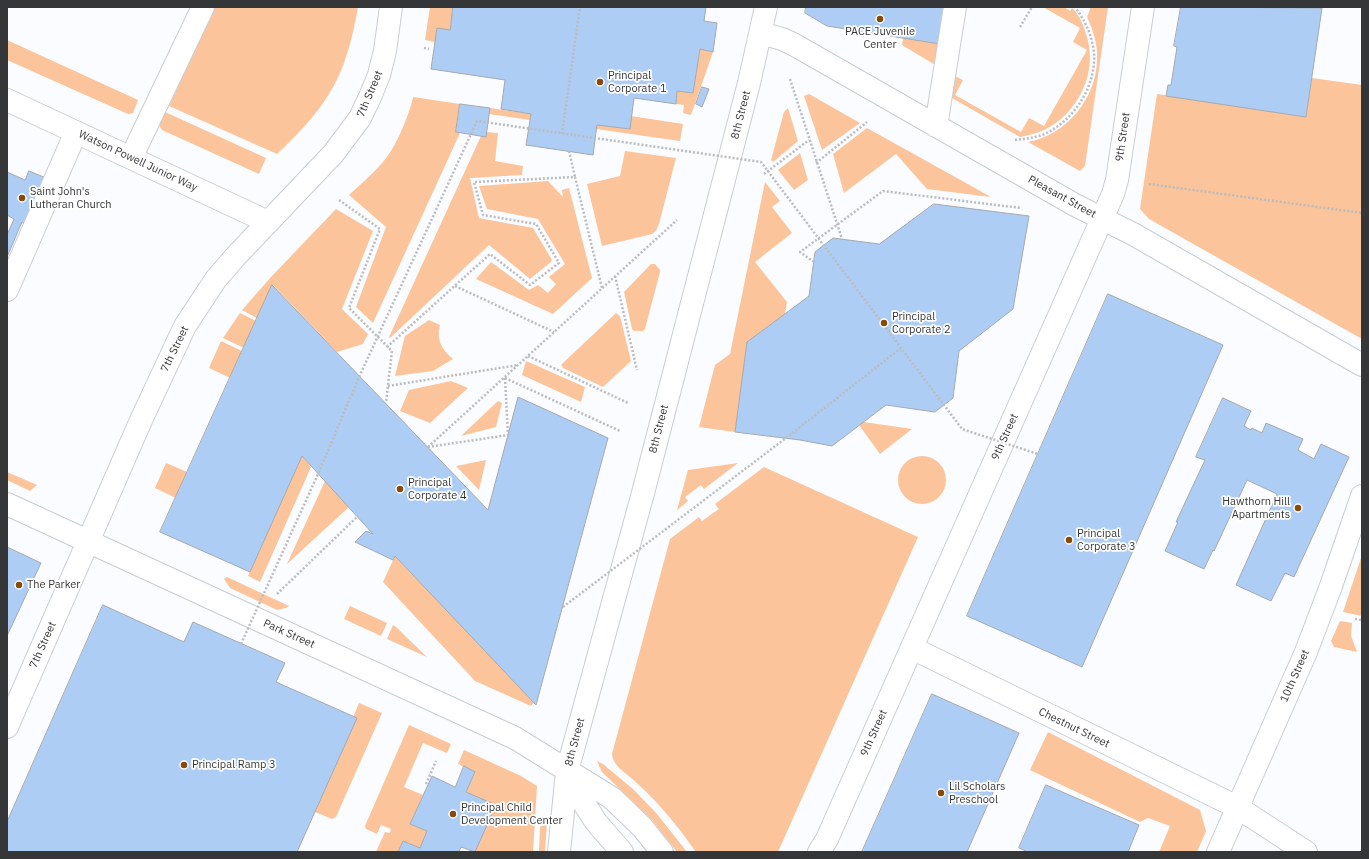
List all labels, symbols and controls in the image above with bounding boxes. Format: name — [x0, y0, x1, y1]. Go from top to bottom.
marker: PACE Juvenile Center — [875, 14, 885, 24]
place label: PACE Juvenile Center — [845, 25, 915, 51]
street label: 7th Street — [354, 69, 386, 119]
place label: Principal Corporate 1 — [608, 69, 666, 95]
marker: Principal Corporate 1 — [595, 77, 605, 87]
street label: 8th Street — [729, 89, 753, 141]
street label: 9th Street — [1113, 112, 1133, 162]
street label: Watson Powell Junior Way — [76, 128, 200, 194]
street label: Pleasant Street — [1026, 173, 1098, 221]
place label: Saint John's Lutheran Church — [30, 185, 112, 211]
marker: Saint John's Lutheran Church — [17, 193, 27, 203]
place label: Principal Corporate 2 — [892, 310, 950, 336]
marker: Principal Corporate 2 — [879, 318, 889, 328]
street label: 7th Street — [158, 324, 192, 374]
street label: 8th Street — [647, 403, 671, 455]
street label: 9th Street — [989, 412, 1021, 462]
place label: Principal Corporate 4 — [408, 476, 466, 502]
marker: Principal Corporate 4 — [395, 484, 405, 494]
place label: Hawthorn Hill Apartments — [1222, 495, 1290, 521]
marker: Hawthorn Hill Apartments — [1293, 503, 1303, 513]
place label: Principal Corporate 3 — [1077, 527, 1135, 553]
marker: Principal Corporate 3 — [1064, 535, 1074, 545]
place label: The Parker — [27, 578, 80, 592]
marker: The Parker — [14, 580, 24, 590]
street label: Park Street — [261, 617, 317, 651]
street label: 7th Street — [27, 620, 59, 670]
street label: 10th Street — [1278, 648, 1312, 704]
street label: Chestnut Street — [1036, 705, 1112, 751]
street label: 9th Street — [858, 708, 890, 758]
street label: 8th Street — [562, 716, 588, 768]
place label: Principal Ramp 3 — [192, 758, 276, 772]
marker: Principal Ramp 3 — [179, 760, 189, 770]
place label: Lil Scholars Preschool — [949, 780, 1005, 806]
marker: Lil Scholars Preschool — [936, 788, 946, 798]
place label: Principal Child Development Center — [461, 801, 563, 827]
marker: Principal Child Development Center — [448, 809, 458, 819]

